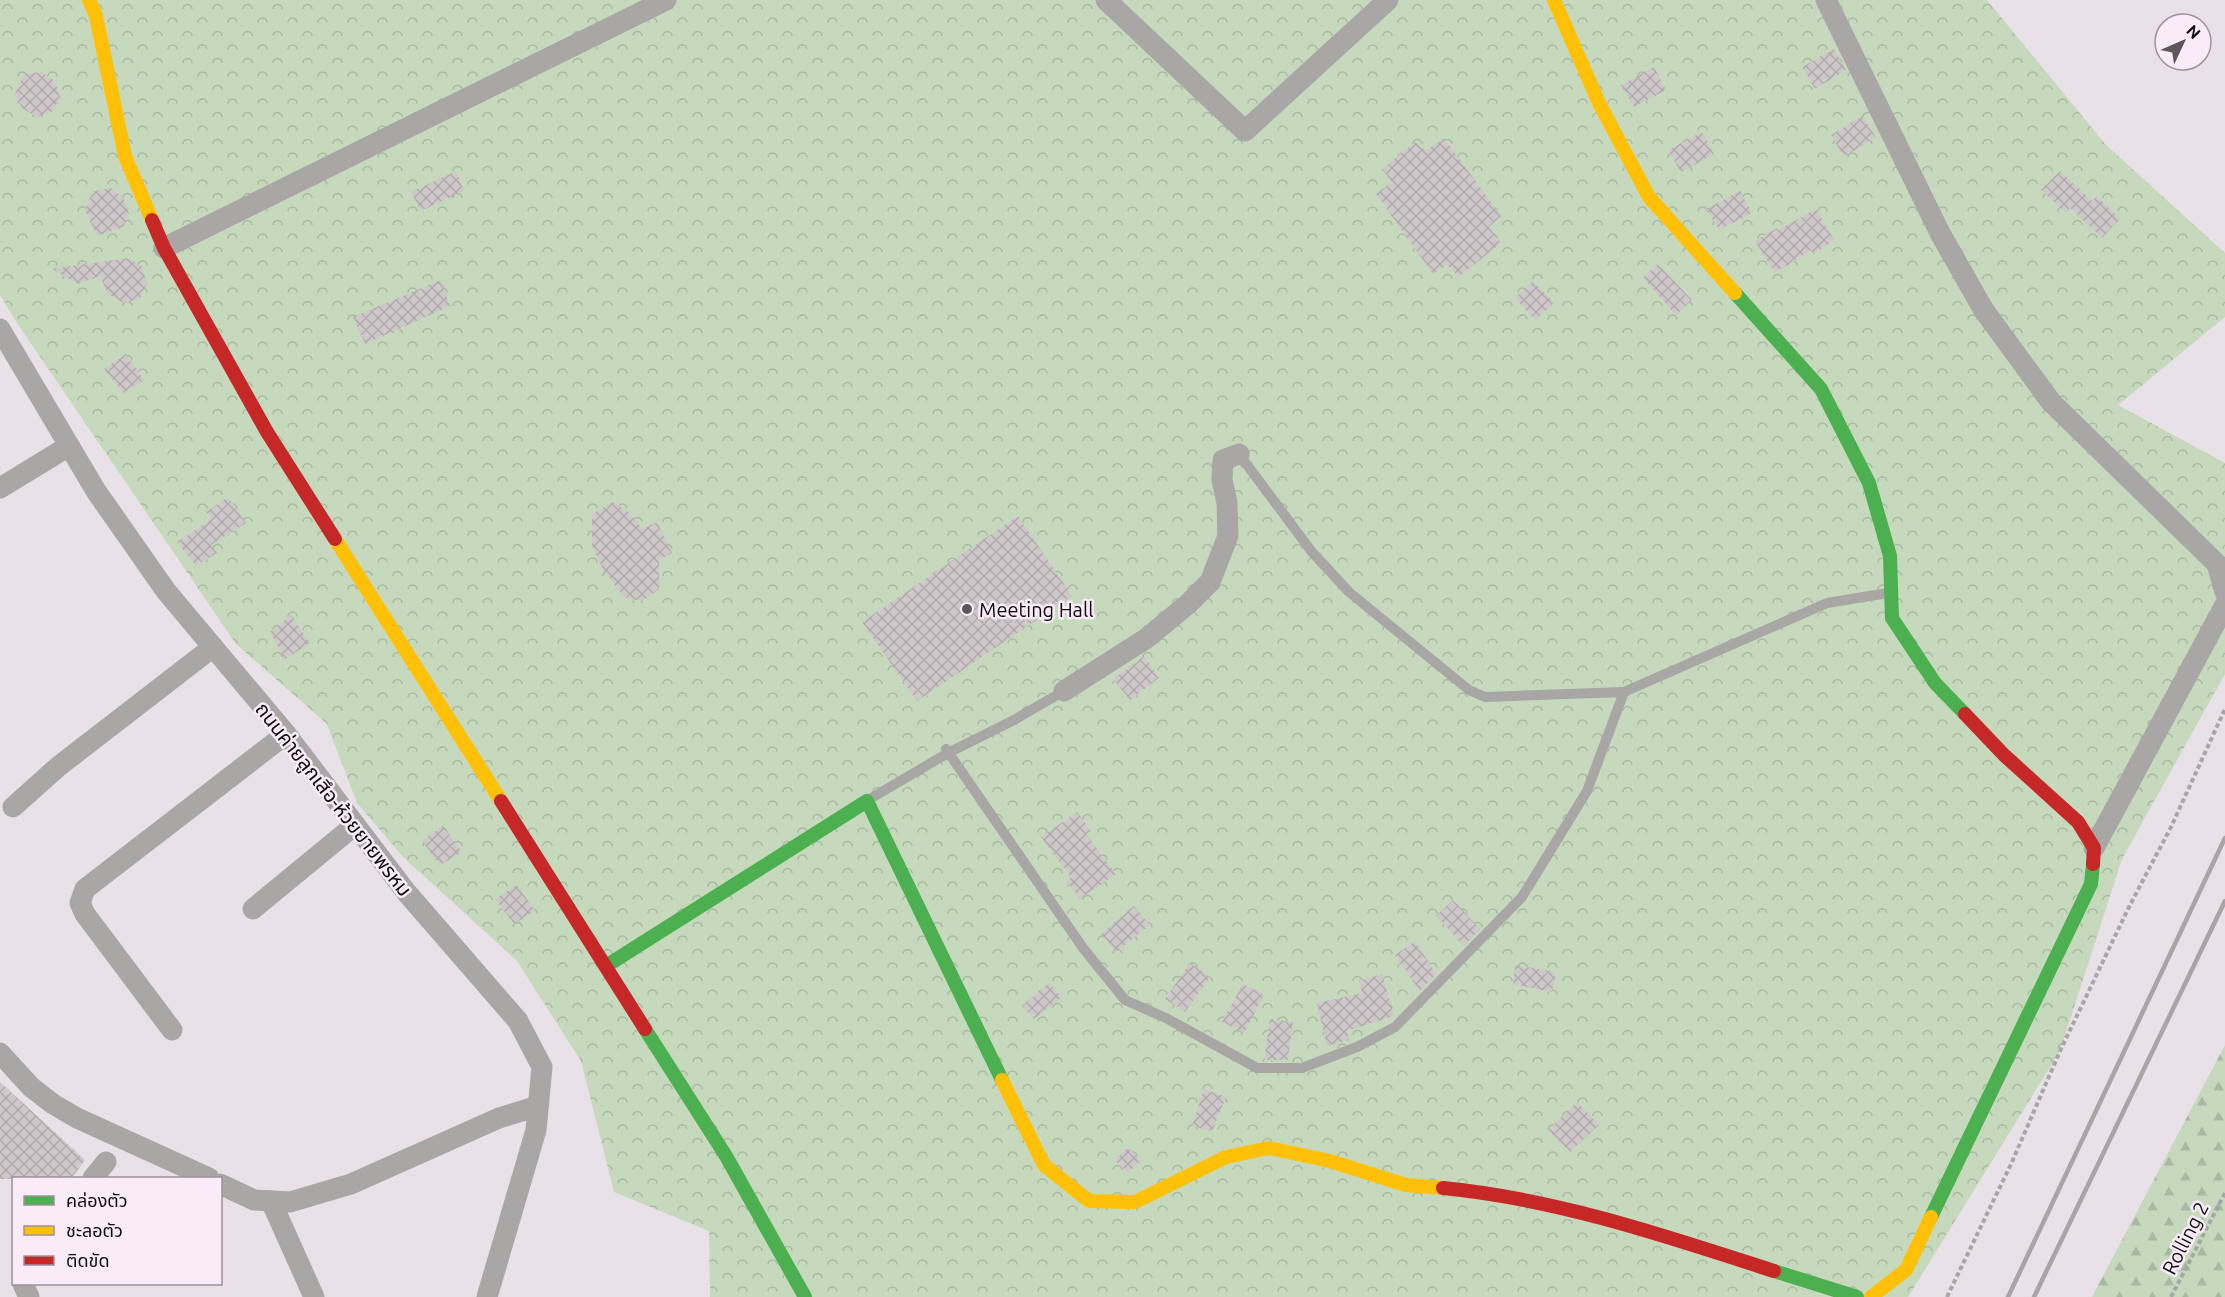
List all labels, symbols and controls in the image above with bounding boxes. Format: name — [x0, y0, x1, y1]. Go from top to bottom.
north arrow — [2153, 12, 2213, 72]
text: N — [2183, 21, 2204, 42]
place label: Meeting Hall — [979, 598, 1093, 621]
marker: Meeting Hall — [960, 602, 974, 616]
street label: ถนนค่ายลูกเสึอ-ห้วยยายพรหม — [250, 697, 417, 902]
legend — [12, 1177, 222, 1285]
text: คล่องตัว — [66, 1190, 128, 1210]
street label: Rolling 2 — [2157, 1198, 2213, 1278]
text: ชะลอตัว — [66, 1220, 123, 1240]
text: ติดขัด — [66, 1250, 109, 1270]

